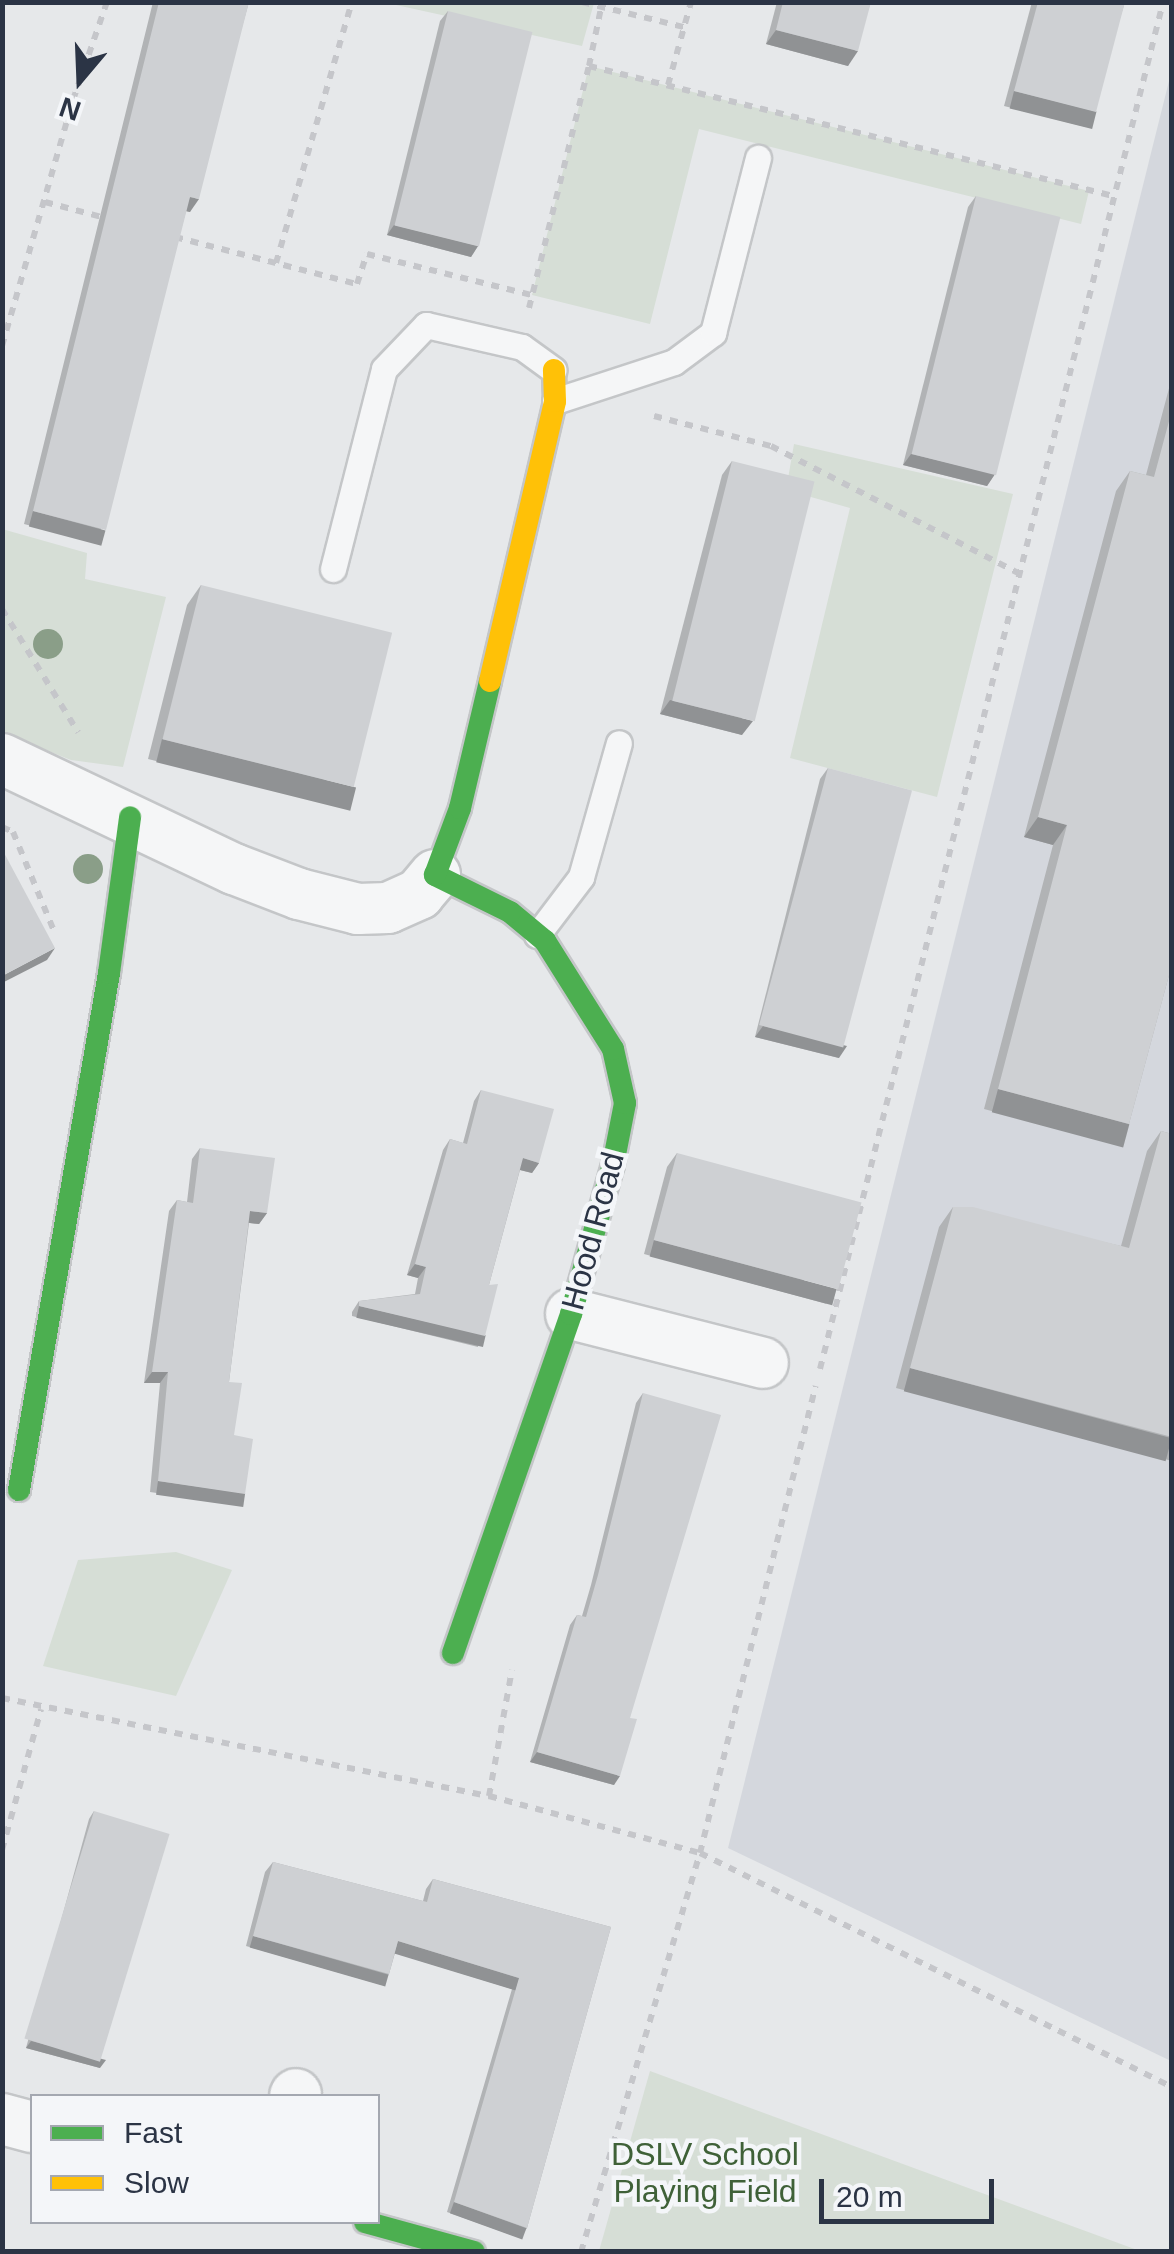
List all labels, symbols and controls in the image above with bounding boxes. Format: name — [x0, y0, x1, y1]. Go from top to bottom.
north arrow — [30, 30, 130, 130]
text: N — [55, 91, 85, 127]
street label: Hood Road — [554, 1148, 632, 1314]
legend — [30, 2094, 380, 2224]
text: Fast — [124, 2116, 182, 2149]
park label: DSLV School Playing Field — [611, 2136, 799, 2211]
scale bar — [824, 2159, 999, 2221]
text: Slow — [124, 2166, 189, 2199]
text: 20 m — [836, 2180, 903, 2213]

